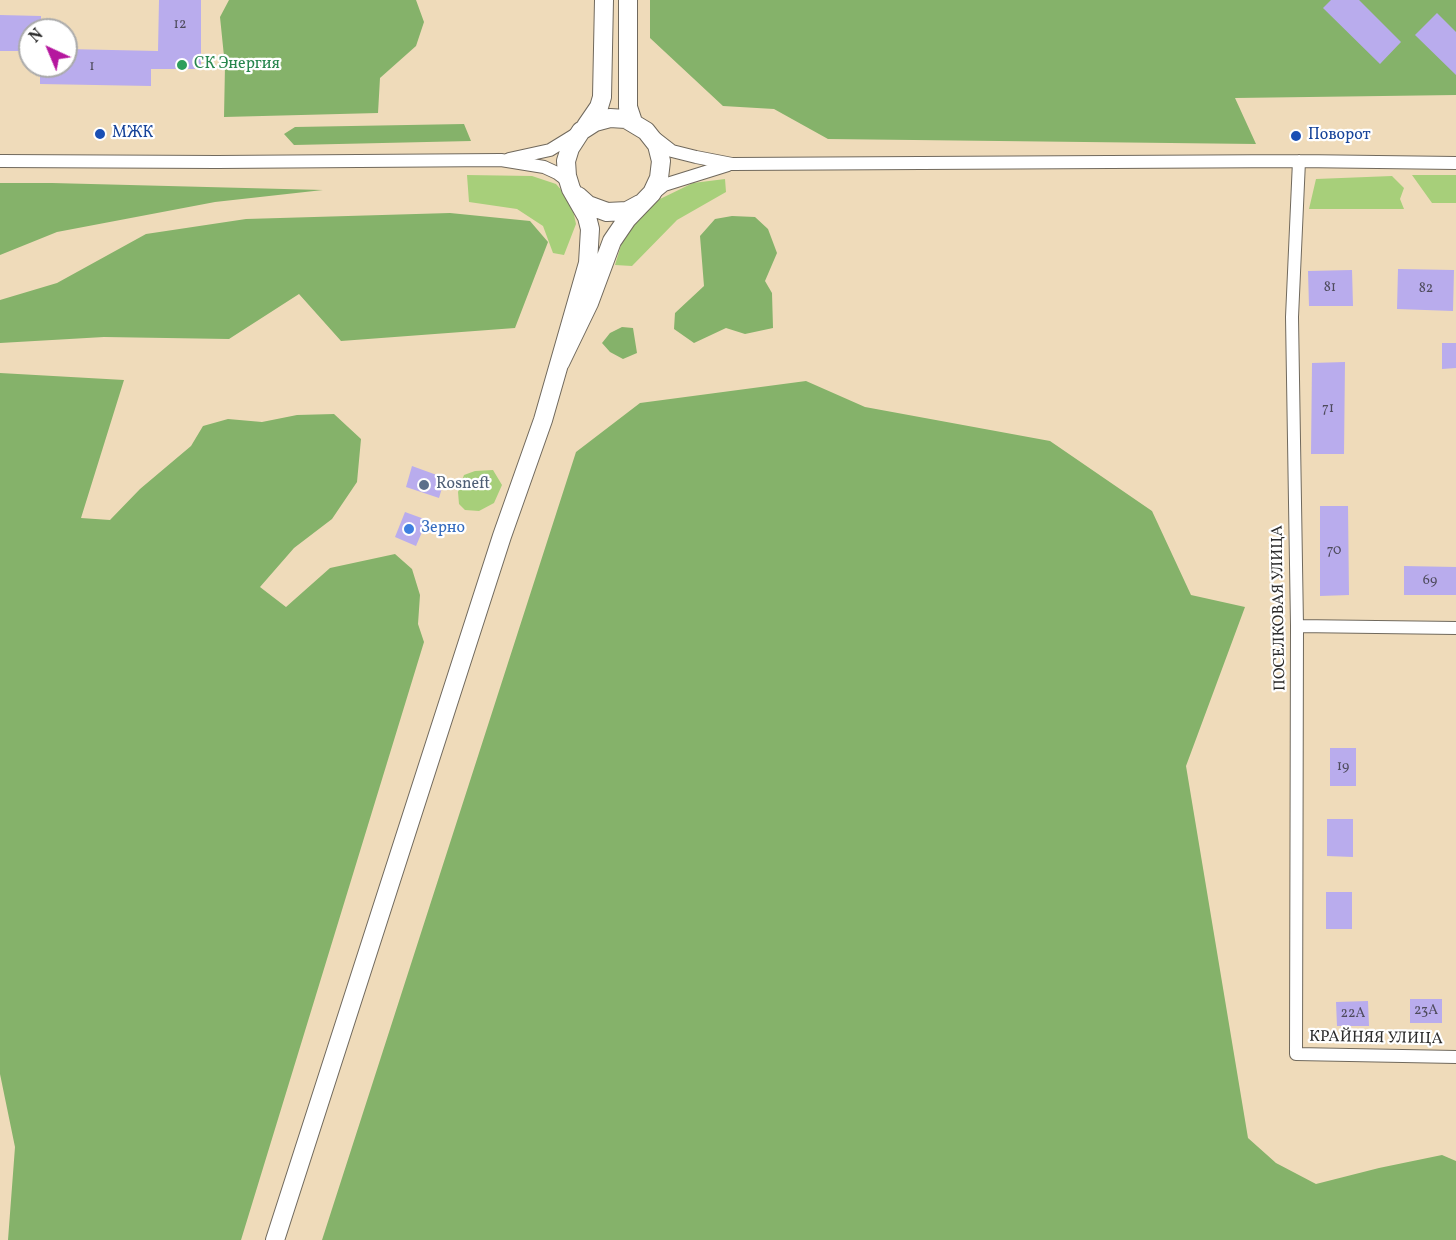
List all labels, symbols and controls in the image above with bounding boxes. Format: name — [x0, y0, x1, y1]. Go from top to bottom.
house number: 12 — [174, 17, 186, 33]
north arrow — [18, 18, 78, 78]
text: N — [25, 25, 49, 48]
place label: СК Энергия — [194, 55, 280, 75]
marker: СК Энергия — [175, 58, 189, 72]
house number: 1 — [89, 59, 95, 75]
place label: МЖК — [112, 124, 153, 144]
place label: Поворот — [1308, 126, 1371, 146]
marker: МЖК — [93, 127, 107, 141]
marker: Поворот — [1289, 129, 1303, 143]
house number: 81 — [1324, 280, 1336, 296]
house number: 82 — [1419, 281, 1433, 297]
house number: 71 — [1322, 401, 1334, 417]
place label: Rosneft — [436, 475, 490, 495]
marker: Rosneft — [417, 478, 431, 492]
place label: Зерно — [421, 519, 465, 539]
marker: Зерно — [402, 522, 416, 536]
street label: ПОСЕЛКОВАЯ УЛИЦА — [1269, 525, 1291, 691]
house number: 70 — [1327, 543, 1341, 559]
house number: 69 — [1423, 573, 1437, 589]
house number: 19 — [1337, 759, 1349, 775]
house number: 23А — [1414, 1003, 1438, 1019]
house number: 22А — [1341, 1006, 1365, 1022]
street label: КРАЙНЯЯ УЛИЦА — [1309, 1028, 1443, 1050]

